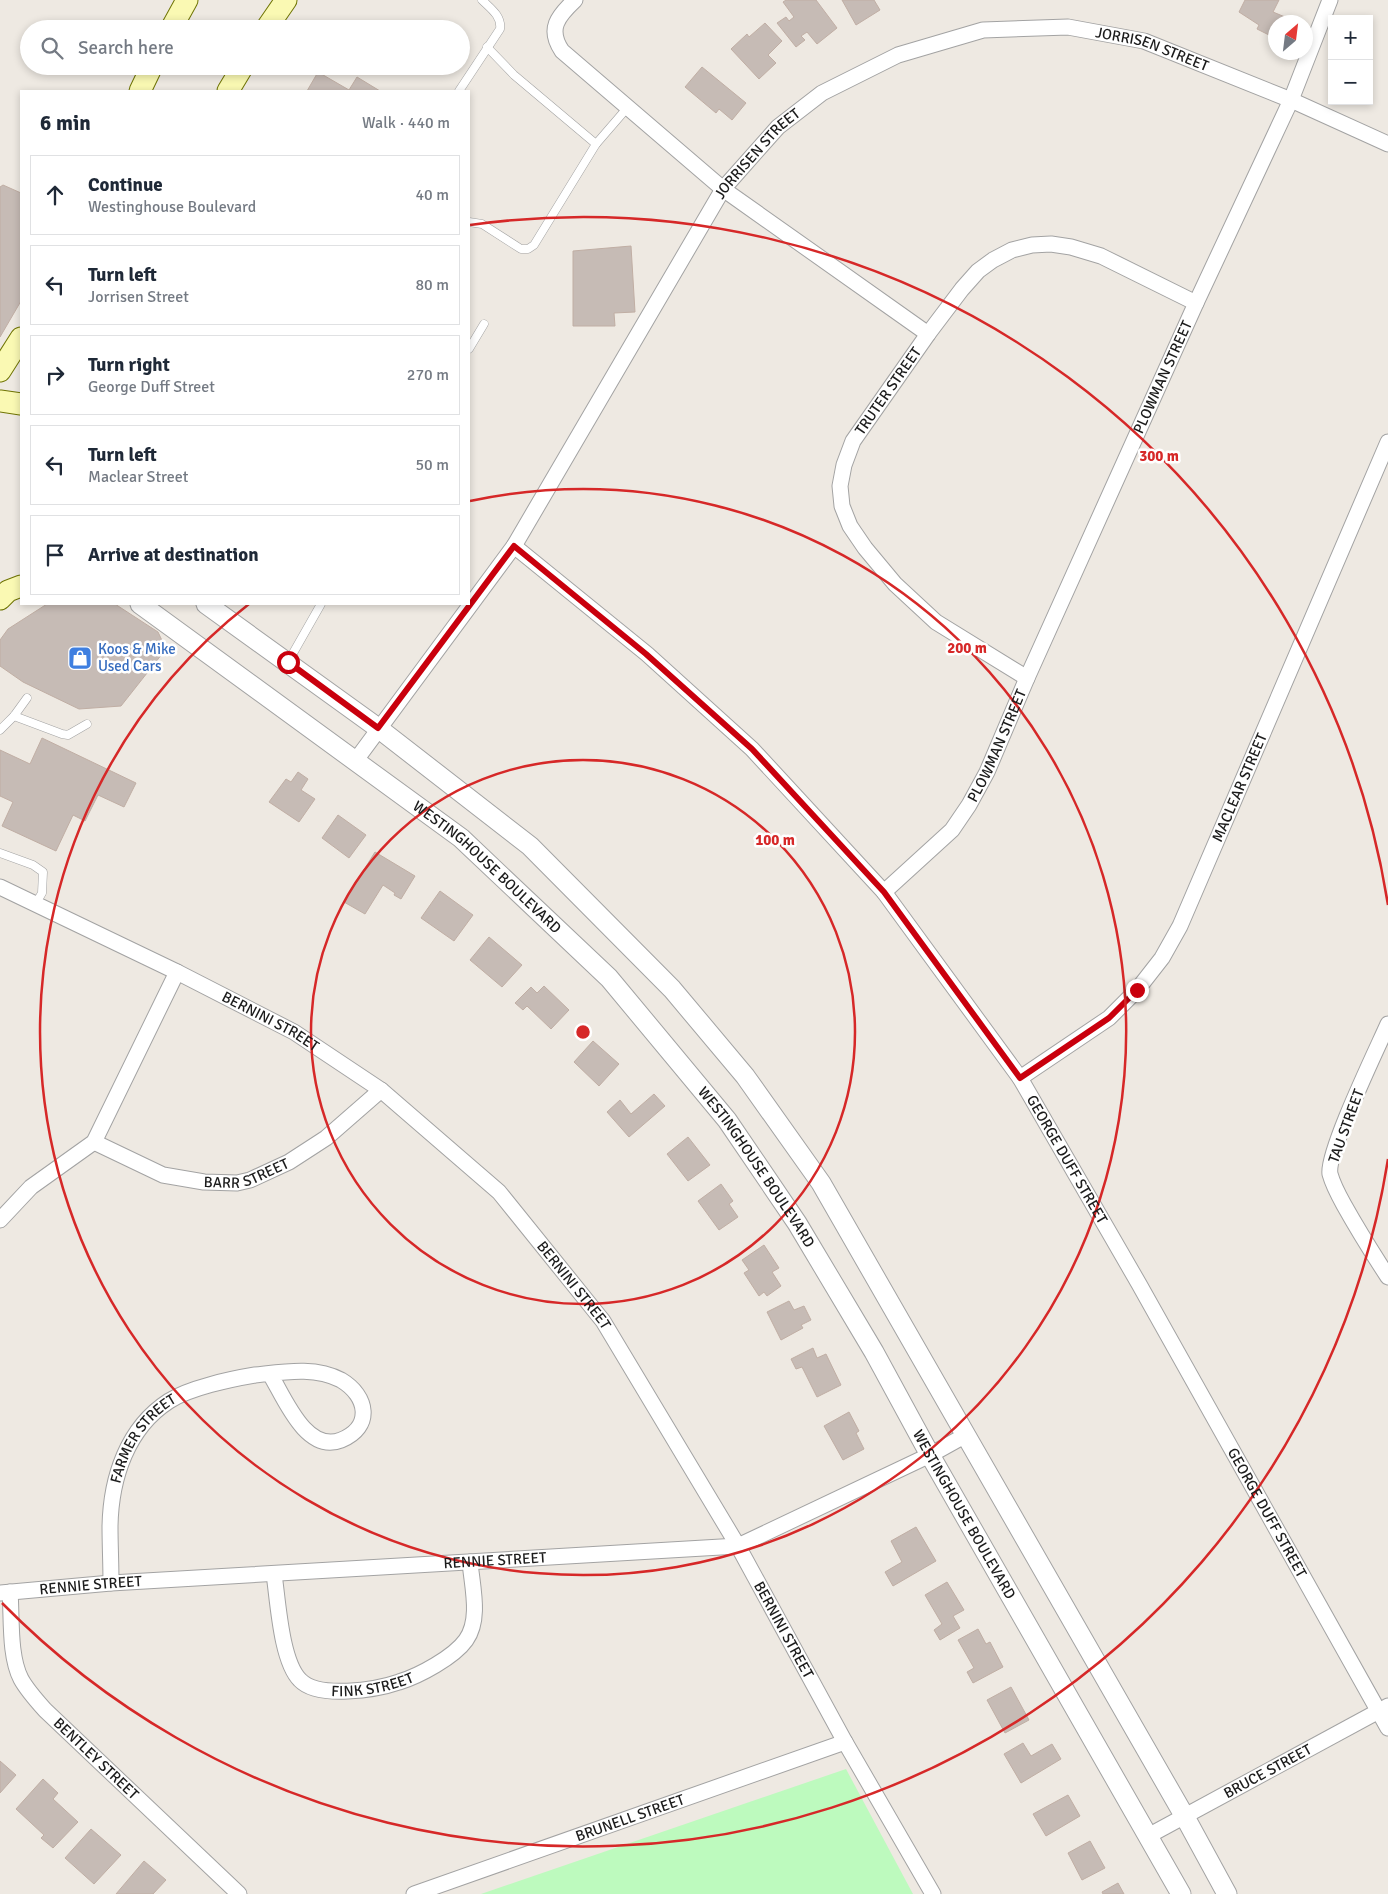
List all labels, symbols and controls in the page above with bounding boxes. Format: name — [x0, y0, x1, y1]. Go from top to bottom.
north arrow — [1268, 15, 1313, 60]
map controls — [1328, 15, 1373, 105]
button: + — [1328, 15, 1373, 60]
search box — [20, 20, 470, 75]
street label: JORRISEN STREET — [1094, 23, 1212, 75]
icon: search — [38, 34, 66, 62]
text: Search here — [78, 36, 174, 60]
button: − — [1328, 60, 1373, 105]
street label: JORRISEN STREET — [710, 104, 804, 202]
text: 6 min — [40, 110, 91, 136]
text: Walk · 440 m — [362, 113, 450, 133]
text: Continue — [88, 173, 163, 197]
icon: ahead — [41, 181, 69, 209]
text: 40 m — [415, 185, 449, 205]
text: Westinghouse Boulevard — [88, 197, 256, 217]
text: Turn left — [88, 263, 157, 287]
icon: left — [41, 271, 69, 299]
text: 80 m — [415, 275, 449, 295]
text: Jorrisen Street — [88, 287, 189, 307]
street label: PLOWMAN STREET — [1129, 317, 1196, 436]
street label: TRUTER STREET — [851, 343, 925, 438]
text: Turn right — [88, 353, 170, 377]
icon: right — [41, 361, 69, 389]
text: 270 m — [407, 365, 449, 385]
text: George Duff Street — [88, 377, 215, 397]
text: Turn left — [88, 443, 157, 467]
text: 300 m — [1139, 447, 1179, 465]
icon: left — [41, 451, 69, 479]
text: 50 m — [415, 455, 449, 475]
text: Maclear Street — [88, 467, 188, 487]
icon: arrive — [41, 541, 69, 569]
text: Arrive at destination — [88, 543, 259, 567]
text: 200 m — [947, 639, 987, 657]
place label: Koos & Mike Used Cars — [98, 640, 176, 675]
shop icon: Koos & Mike Used Cars — [67, 645, 93, 671]
route start — [277, 651, 300, 674]
street label: PLOWMAN STREET — [963, 686, 1030, 805]
street label: MACLEAR STREET — [1208, 730, 1271, 845]
street label: WESTINGHOUSE BOULEVARD — [409, 797, 565, 937]
text: 100 m — [755, 831, 795, 849]
route end — [1126, 979, 1149, 1002]
street label: BERNINI STREET — [219, 988, 323, 1055]
centre of rings — [574, 1023, 592, 1041]
street label: WESTINGHOUSE BOULEVARD — [694, 1083, 818, 1251]
street label: TAU STREET — [1324, 1086, 1368, 1165]
street label: GEORGE DUFF STREET — [1023, 1092, 1112, 1228]
street label: BARR STREET — [203, 1154, 292, 1192]
street label: BERNINI STREET — [533, 1237, 615, 1333]
street label: FARMER STREET — [107, 1390, 180, 1485]
street label: WESTINGHOUSE BOULEVARD — [909, 1426, 1019, 1602]
street label: GEORGE DUFF STREET — [1224, 1445, 1311, 1581]
street label: RENNIE STREET — [443, 1548, 547, 1572]
street label: RENNIE STREET — [39, 1572, 143, 1598]
street label: BERNINI STREET — [750, 1578, 818, 1682]
street label: FINK STREET — [331, 1668, 417, 1700]
street label: BENTLEY STREET — [50, 1714, 143, 1804]
street label: BRUCE STREET — [1220, 1740, 1315, 1802]
street label: BRUNELL STREET — [573, 1790, 687, 1845]

